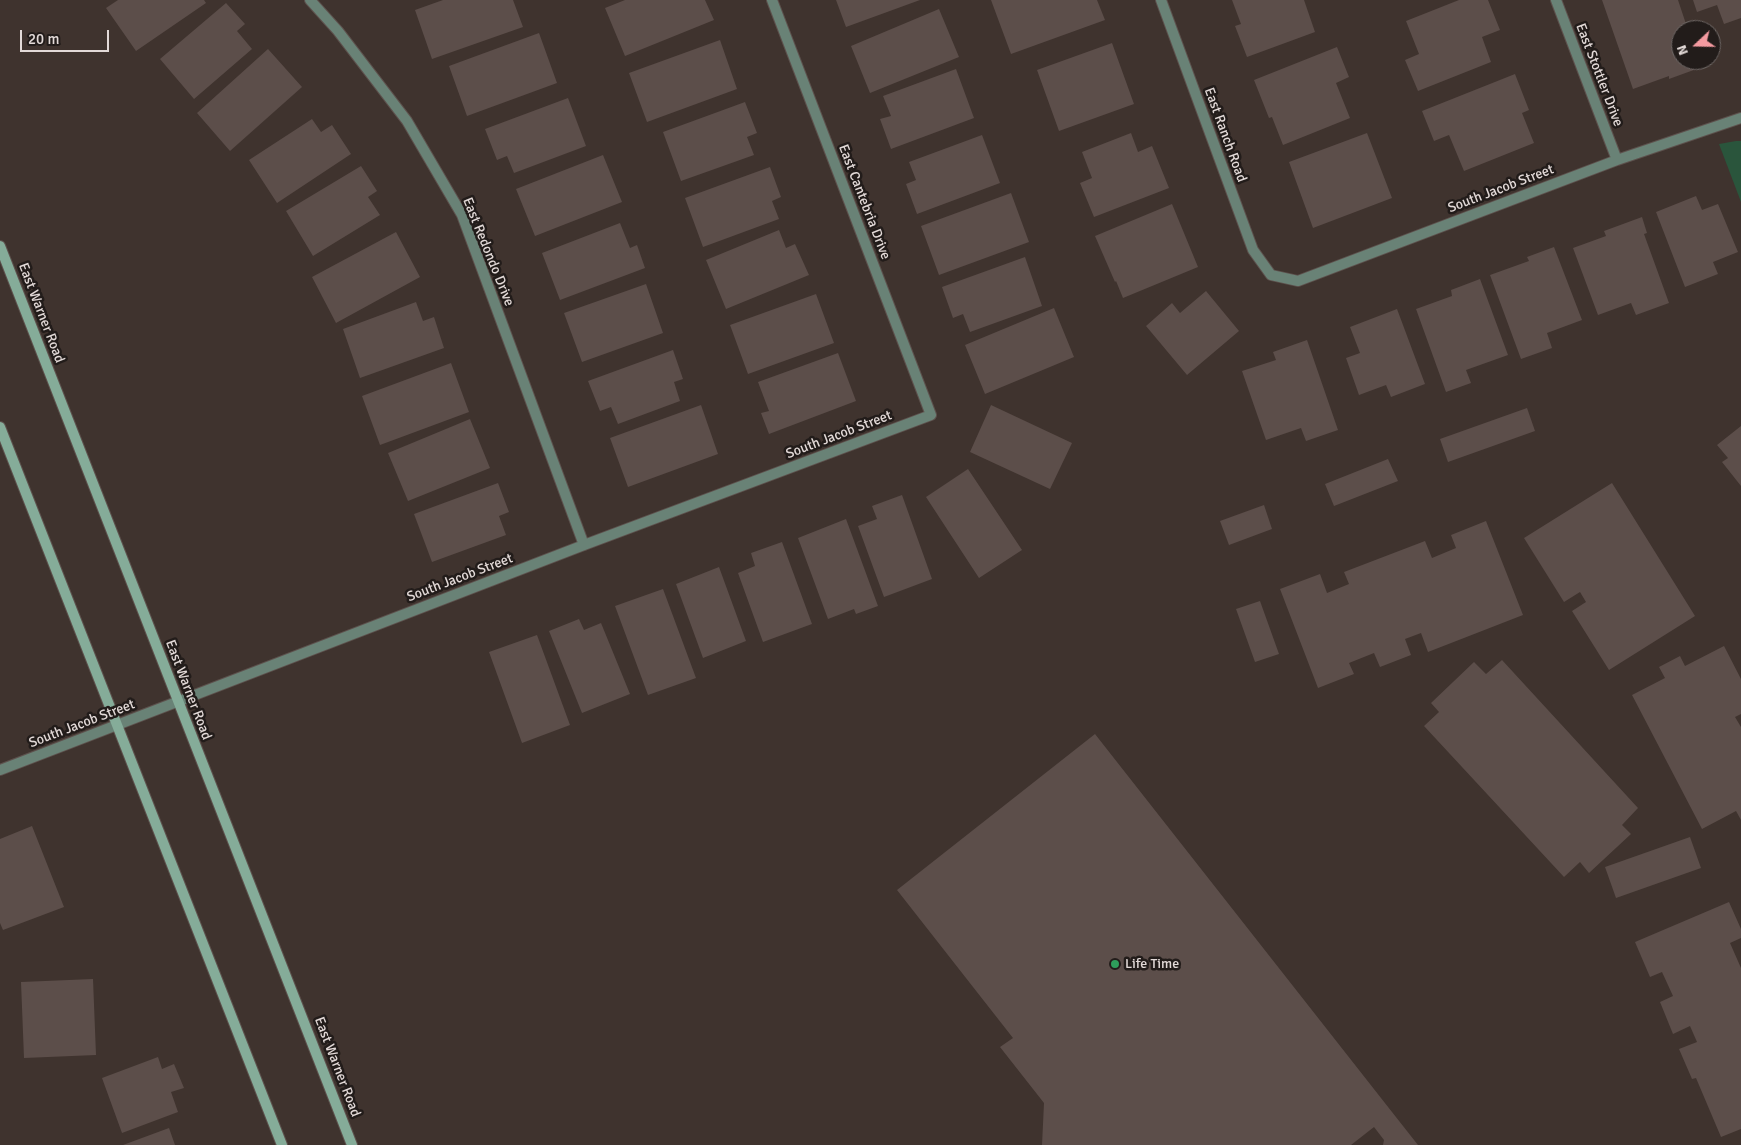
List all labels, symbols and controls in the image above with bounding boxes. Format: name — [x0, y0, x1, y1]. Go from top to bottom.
scale bar — [22, 20, 111, 52]
north arrow — [1671, 20, 1721, 70]
street label: East Stottler Drive — [1572, 21, 1626, 129]
text: 20 m — [28, 30, 59, 48]
text: N — [1673, 43, 1692, 58]
street label: East Ranch Road — [1200, 85, 1250, 185]
street label: East Cantebria Drive — [834, 142, 894, 262]
street label: South Jacob Street — [1446, 161, 1556, 217]
street label: East Redondo Drive — [459, 195, 517, 309]
street label: East Warner Road — [14, 261, 68, 365]
street label: South Jacob Street — [784, 407, 894, 463]
street label: South Jacob Street — [405, 550, 515, 606]
street label: East Warner Road — [161, 638, 215, 742]
street label: South Jacob Street — [27, 696, 137, 752]
place label: Life Time — [1125, 956, 1179, 972]
marker: Life Time — [1109, 958, 1121, 970]
street label: East Warner Road — [310, 1015, 364, 1119]

